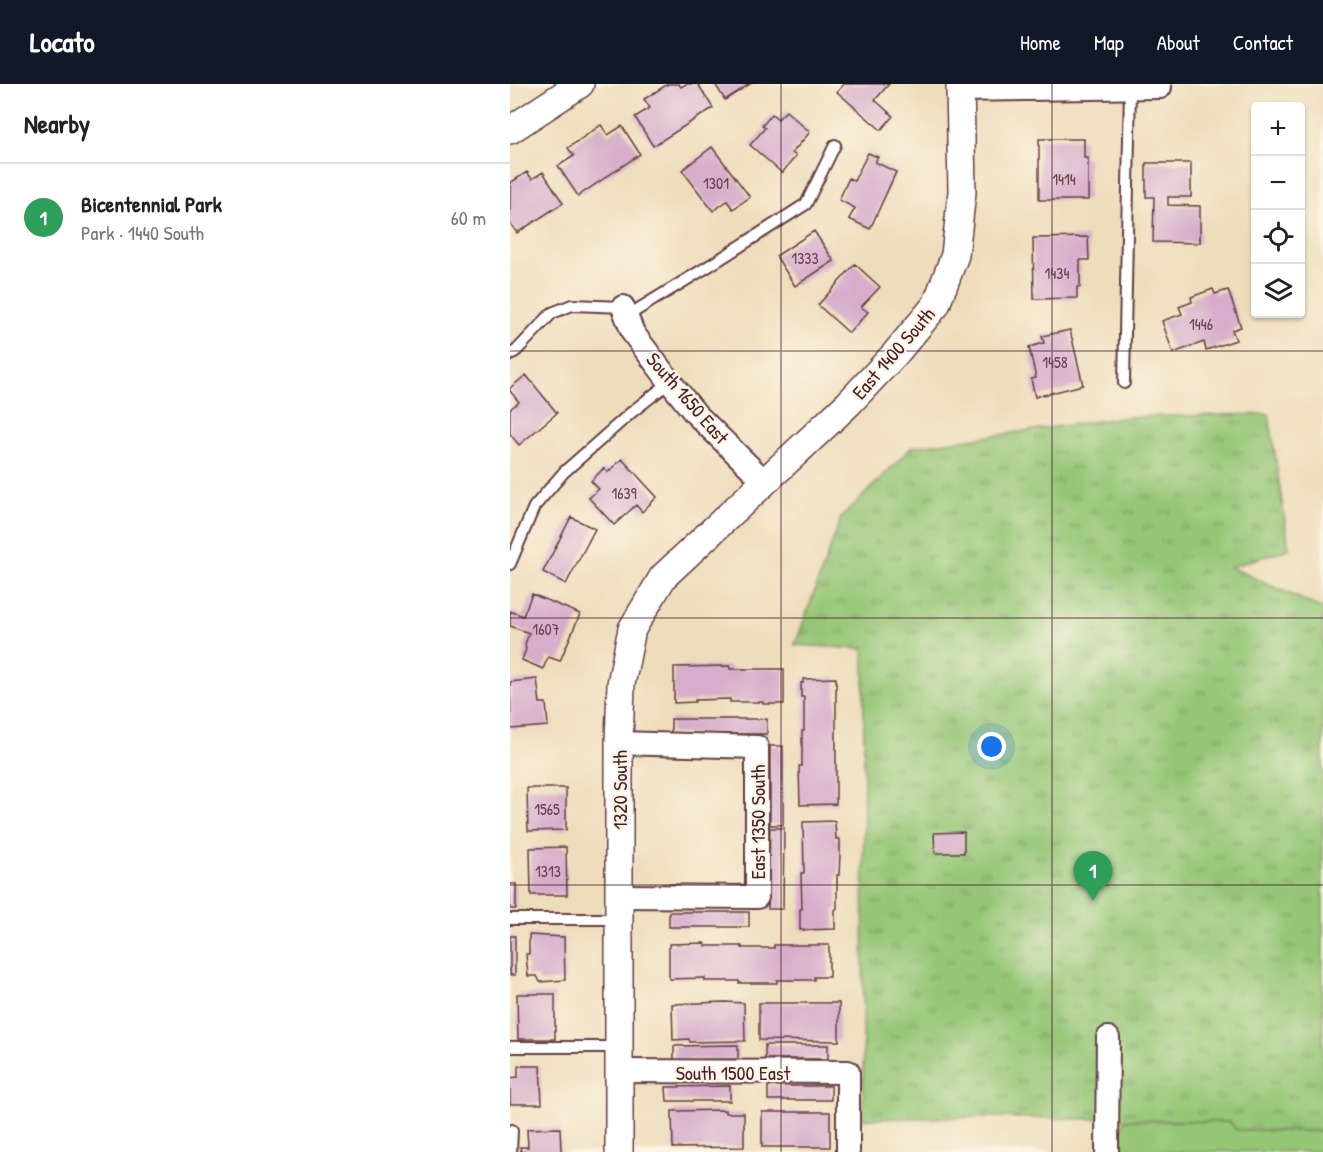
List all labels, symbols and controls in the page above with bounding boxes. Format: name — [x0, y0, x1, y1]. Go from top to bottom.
text: Locato — [30, 23, 94, 61]
text: Home — [1020, 28, 1061, 57]
text: Map — [1094, 28, 1124, 57]
text: About — [1157, 28, 1200, 57]
text: Contact — [1233, 28, 1293, 57]
map controls — [1251, 102, 1305, 318]
button: + — [1251, 102, 1305, 156]
text: Nearby — [24, 106, 90, 141]
button: − — [1251, 156, 1305, 210]
house number: 1414 — [1052, 168, 1076, 190]
house number: 1301 — [703, 172, 729, 194]
text: Bicentennial Park — [81, 189, 222, 219]
text: 1 — [40, 204, 47, 231]
text: 60 m — [451, 204, 486, 231]
button: locate — [1251, 210, 1305, 264]
text: Park · 1440 South — [81, 219, 204, 246]
house number: 1333 — [791, 247, 819, 269]
house number: 1434 — [1045, 262, 1069, 284]
button: layers — [1251, 264, 1305, 318]
street label: East 1400 South — [846, 301, 940, 405]
house number: 1446 — [1189, 313, 1213, 335]
street label: South 1650 East — [641, 346, 736, 451]
house number: 1458 — [1042, 351, 1068, 373]
house number: 1639 — [611, 482, 637, 504]
house number: 1607 — [532, 618, 560, 640]
your location — [977, 732, 1006, 761]
street label: 1320 South — [606, 750, 633, 830]
street label: East 1350 South — [744, 765, 771, 879]
house number: 1565 — [534, 798, 560, 820]
pin: 1 — [1074, 852, 1112, 901]
house number: 1313 — [535, 860, 561, 882]
street label: South 1500 East — [676, 1059, 791, 1086]

